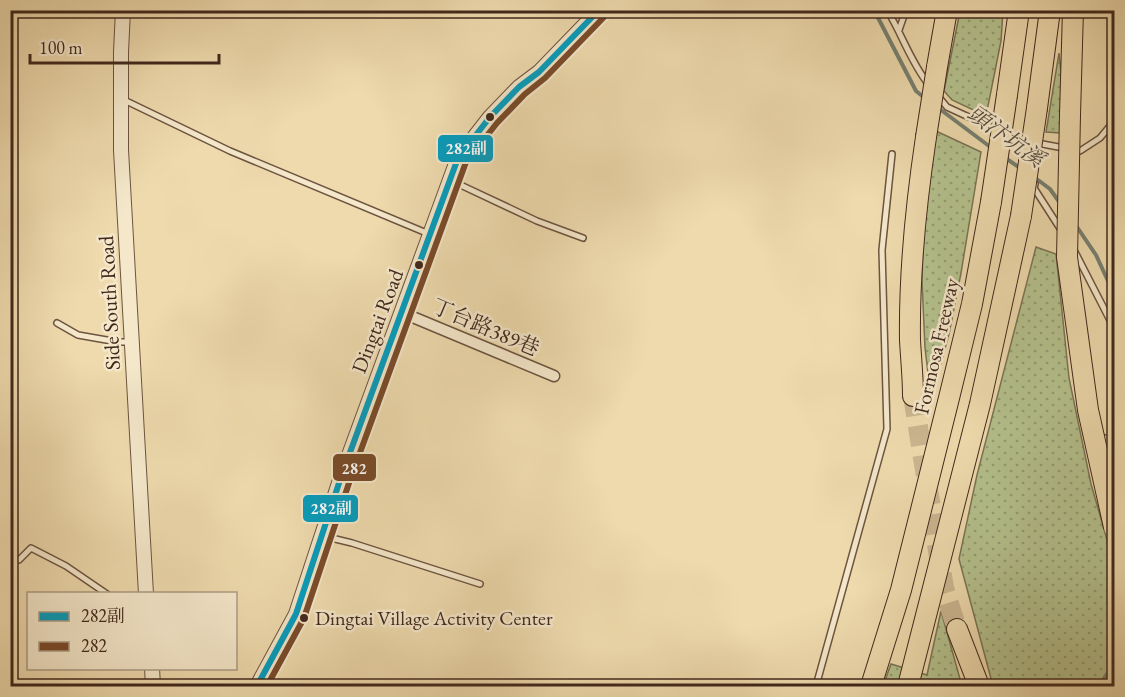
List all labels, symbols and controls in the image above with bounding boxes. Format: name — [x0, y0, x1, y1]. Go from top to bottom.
scale bar — [30, 27, 219, 65]
text: 100 m — [39, 36, 83, 59]
water label: 頭汴坑溪 — [962, 98, 1052, 175]
unlabelled marker — [484, 111, 496, 123]
line badge: 282副 — [437, 134, 494, 163]
text: 282副 — [445, 138, 487, 159]
street label: Side South Road — [92, 235, 126, 371]
unlabelled marker — [413, 259, 425, 271]
street label: Dingtai Road — [345, 265, 409, 377]
street label: Formosa Freeway — [907, 274, 965, 417]
street label: 丁台路389巷 — [428, 292, 544, 362]
line badge: 282 — [332, 453, 377, 482]
text: 282 — [341, 458, 367, 479]
line badge: 282副 — [302, 494, 359, 523]
text: 282副 — [310, 498, 352, 519]
legend — [27, 592, 237, 670]
text: 282副 — [81, 604, 125, 627]
place label: Dingtai Village Activity Center — [315, 605, 553, 631]
marker: Dingtai Village Activity Center — [298, 612, 310, 624]
text: 282 — [81, 634, 107, 657]

